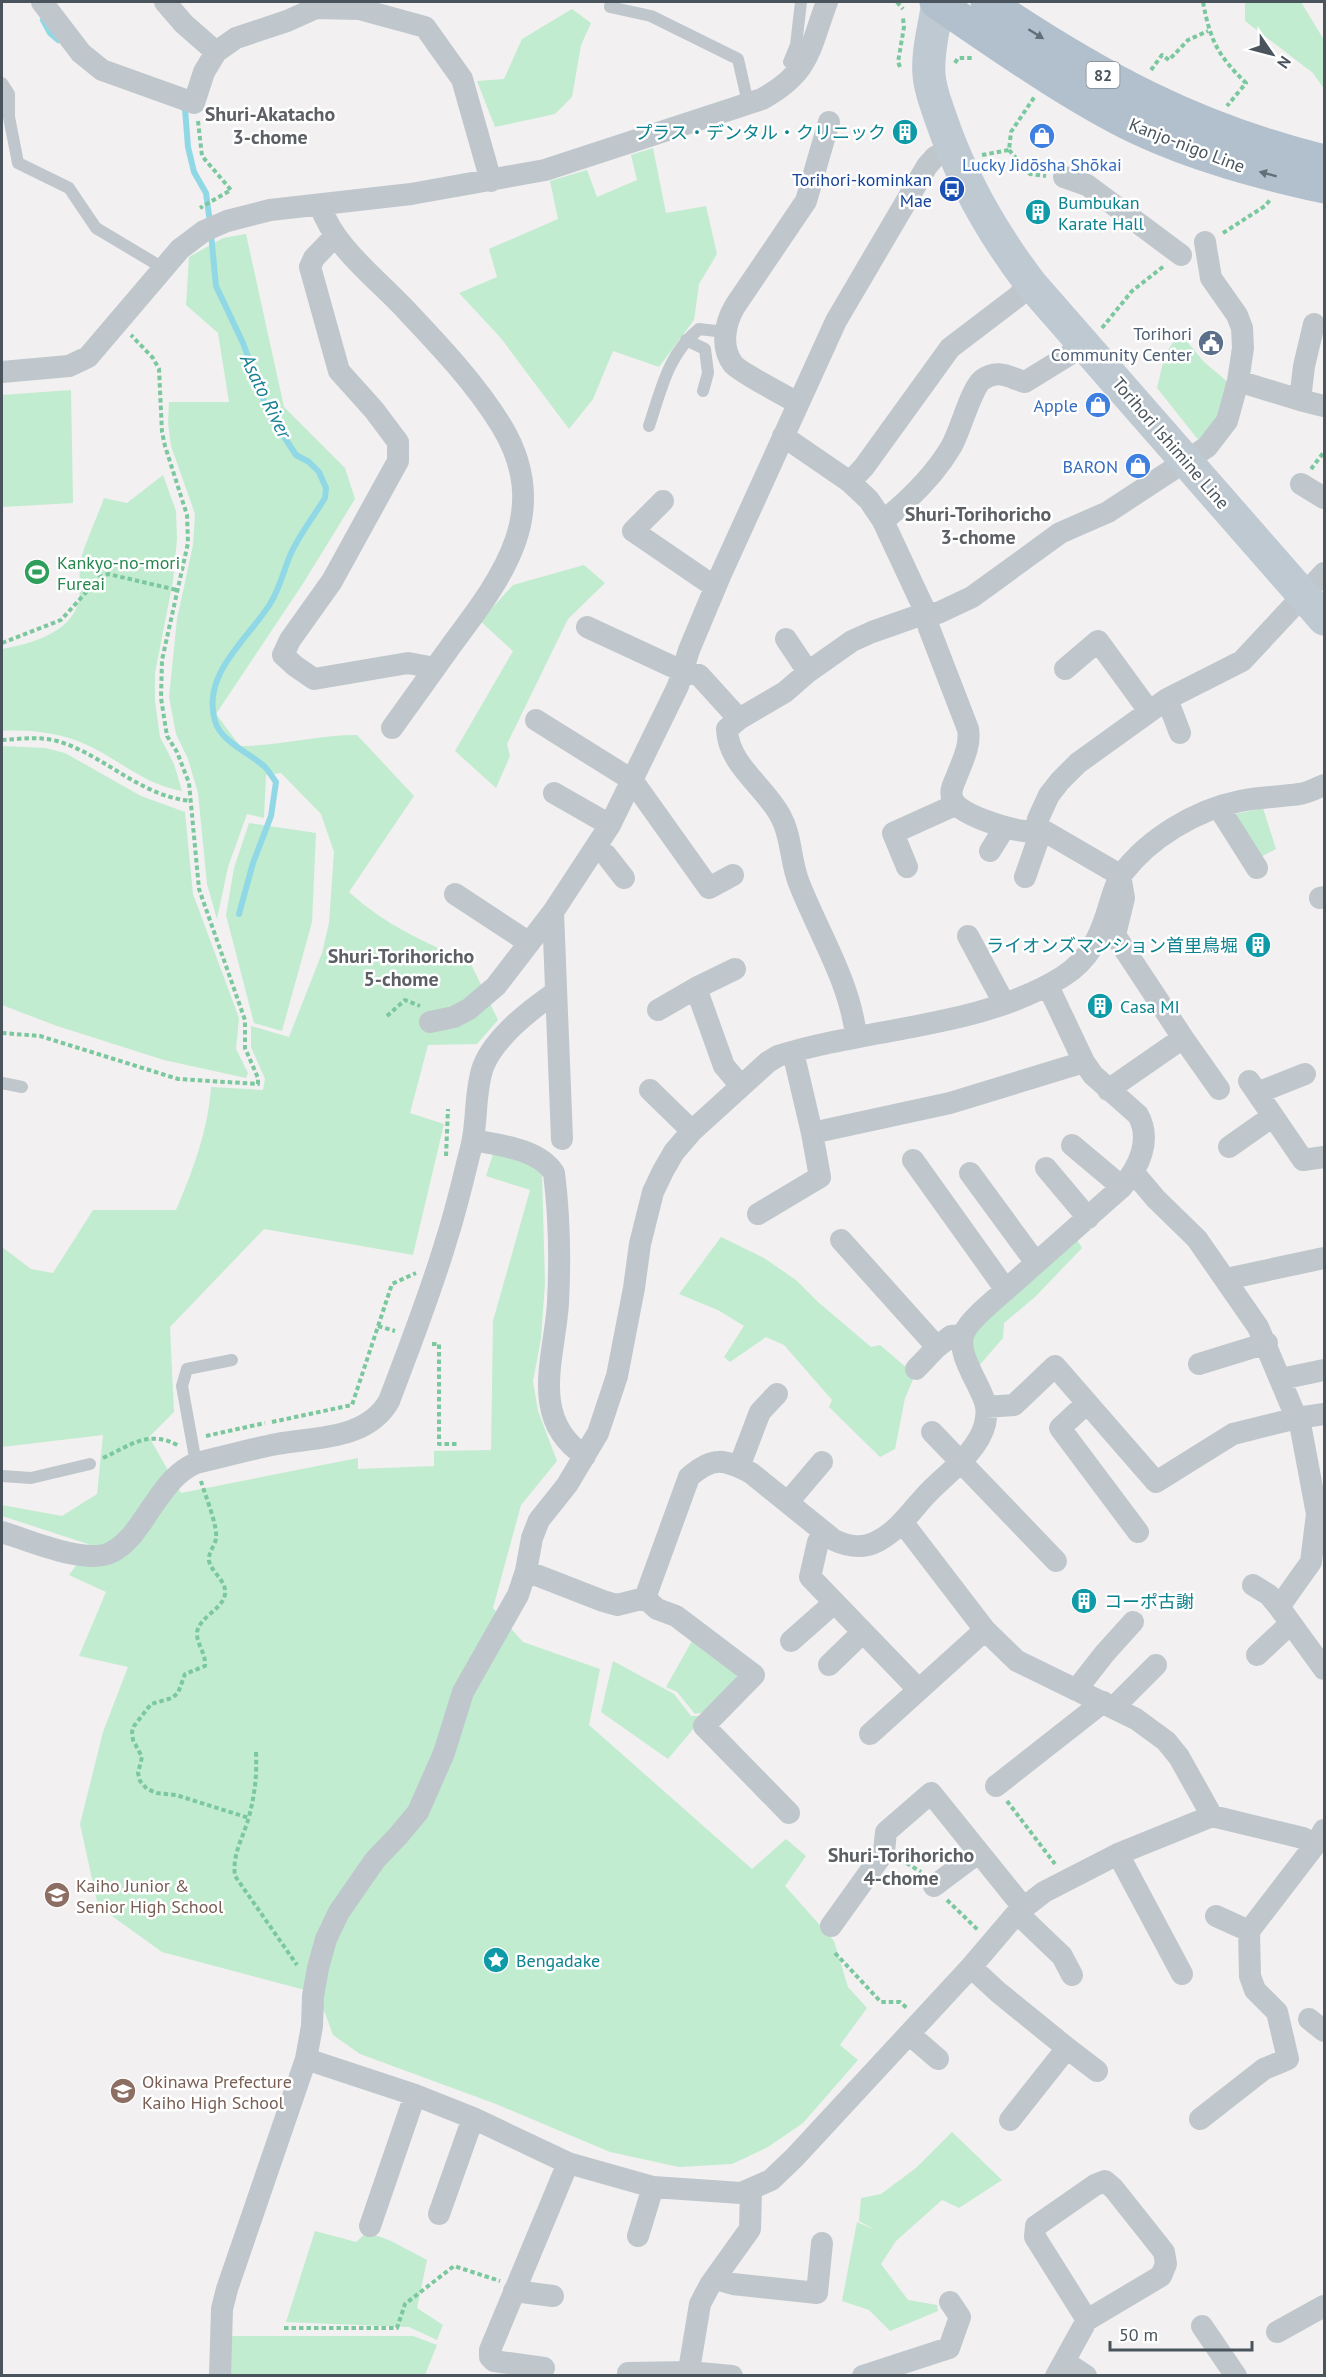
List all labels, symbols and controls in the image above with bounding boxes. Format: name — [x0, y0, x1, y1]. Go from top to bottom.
north arrow — [1242, 24, 1302, 84]
one-way arrow — [1028, 28, 1044, 39]
text: N — [1273, 53, 1295, 73]
road number: 82 — [1086, 62, 1120, 88]
district label: Shuri-Akatacho 3-chome — [205, 101, 335, 150]
street label: Kanjo-nigo Line — [1126, 112, 1248, 178]
building icon: プラス・デンタル・クリニック — [890, 117, 920, 147]
place label: プラス・デンタル・クリニック — [634, 121, 886, 144]
shop icon: Lucky Jidōsha Shōkai — [1027, 121, 1057, 151]
place label: Lucky Jidōsha Shōkai — [962, 153, 1122, 176]
place label: Torihori-kominkan Mae — [792, 168, 932, 212]
one-way arrow — [1258, 169, 1276, 178]
bus stop icon: Torihori-kominkan Mae — [937, 174, 967, 204]
place label: Bumbukan Karate Hall — [1058, 191, 1145, 235]
building icon: Bumbukan Karate Hall — [1023, 197, 1053, 227]
place label: Torihori Community Center — [1051, 322, 1192, 366]
public building icon: Torihori Community Center — [1196, 328, 1226, 358]
water label: Asato River — [234, 349, 298, 444]
street label: Torihori Ishimine Line — [1107, 372, 1235, 514]
shop icon: Apple — [1083, 390, 1113, 420]
place label: Apple — [1034, 394, 1078, 417]
shop icon: BARON — [1123, 451, 1153, 481]
place label: BARON — [1063, 455, 1118, 478]
district label: Shuri-Torihoricho 3-chome — [905, 501, 1052, 550]
place label: Kankyo-no-mori Fureai — [57, 551, 180, 595]
sports icon: Kankyo-no-mori Fureai — [22, 557, 52, 587]
building icon: ライオンズマンション首里鳥堀 — [1243, 930, 1273, 960]
place label: ライオンズマンション首里鳥堀 — [986, 934, 1238, 957]
district label: Shuri-Torihoricho 5-chome — [328, 943, 475, 992]
building icon: Casa MI — [1085, 991, 1115, 1021]
place label: Casa MI — [1120, 995, 1180, 1018]
building icon: コーポ古謝 — [1069, 1586, 1099, 1616]
place label: コーポ古謝 — [1104, 1590, 1194, 1613]
district label: Shuri-Torihoricho 4-chome — [828, 1842, 975, 1891]
place label: Kaiho Junior & Senior High School — [76, 1874, 224, 1918]
school or university icon: Kaiho Junior & Senior High School — [42, 1880, 72, 1910]
place icon: Bengadake — [481, 1945, 511, 1975]
place label: Bengadake — [516, 1949, 600, 1972]
place label: Okinawa Prefecture Kaiho High School — [142, 2070, 292, 2114]
school or university icon: Okinawa Prefecture Kaiho High School — [108, 2076, 138, 2106]
scale bar — [1110, 2314, 1252, 2352]
text: 50 m — [1119, 2323, 1158, 2346]

